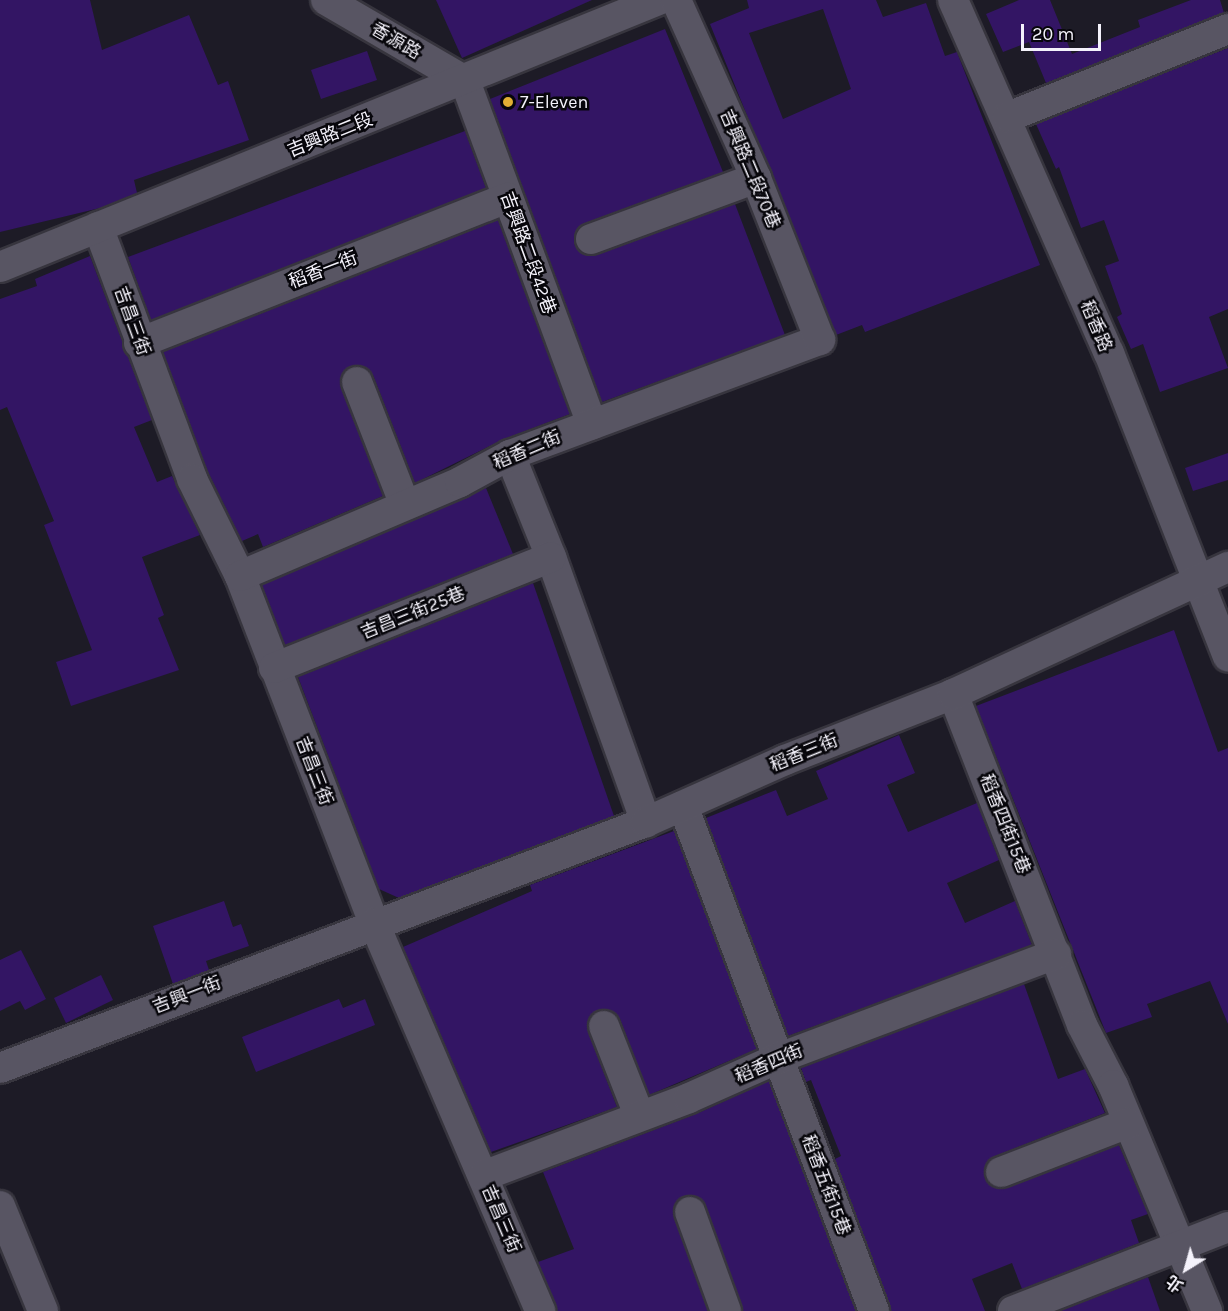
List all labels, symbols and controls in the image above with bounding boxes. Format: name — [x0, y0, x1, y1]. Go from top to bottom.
scale bar — [1024, 12, 1104, 50]
street label: 香源路 — [367, 18, 425, 64]
text: 20 m — [1032, 23, 1074, 45]
place label: 7-Eleven — [520, 91, 588, 113]
marker: 7-Eleven — [501, 95, 515, 109]
street label: 吉興路二段70巷 — [715, 106, 785, 232]
street label: 吉興路二段 — [284, 108, 376, 162]
street label: 吉興路二段42巷 — [496, 189, 560, 317]
street label: 稻香一街 — [286, 247, 360, 293]
street label: 吉昌三街 — [110, 283, 154, 359]
street label: 稻香路 — [1076, 297, 1116, 355]
street label: 稻香二街 — [490, 426, 564, 474]
street label: 吉昌三街25巷 — [358, 582, 468, 644]
street label: 稻香三街 — [767, 730, 841, 776]
street label: 吉昌三街 — [291, 734, 337, 808]
street label: 稻香四街15巷 — [975, 771, 1035, 877]
street label: 吉興一街 — [150, 972, 224, 1018]
street label: 稻香四街 — [732, 1040, 806, 1088]
street label: 稻香五街15巷 — [797, 1132, 855, 1238]
street label: 吉昌三街 — [477, 1182, 525, 1256]
north arrow — [1156, 1239, 1216, 1299]
text: 北 — [1163, 1271, 1187, 1296]

